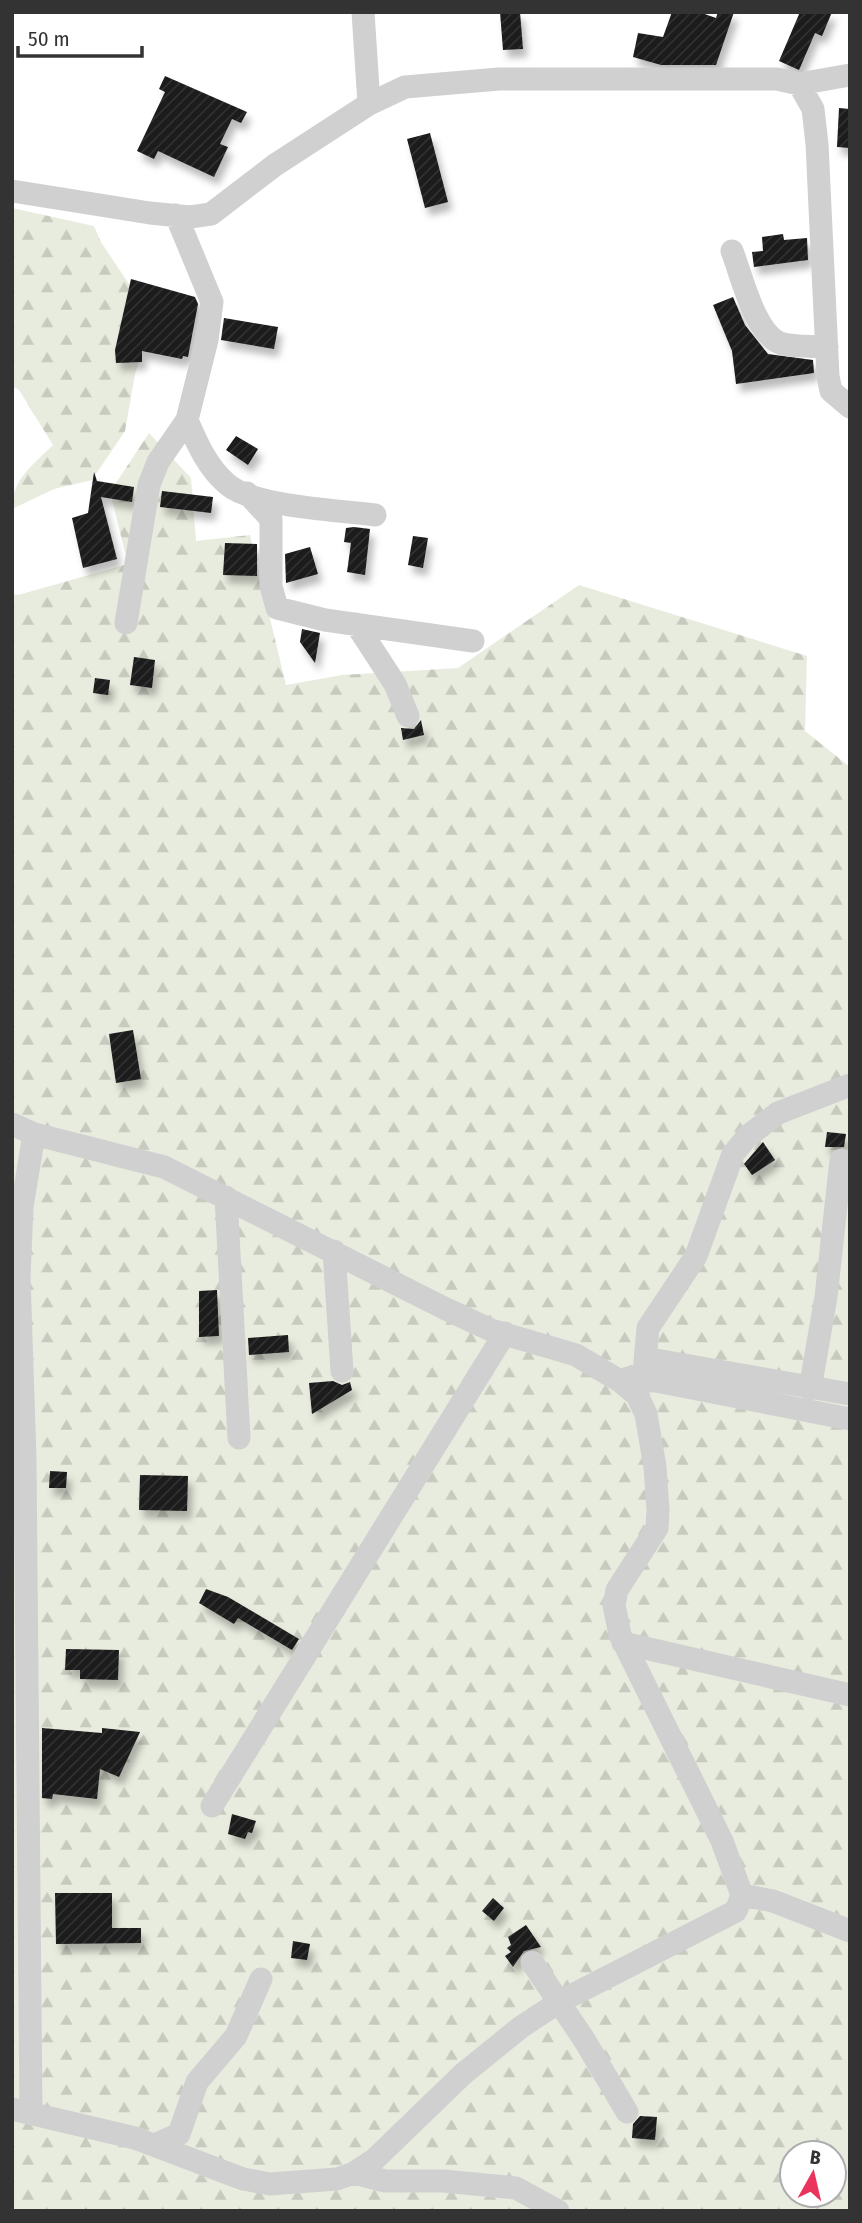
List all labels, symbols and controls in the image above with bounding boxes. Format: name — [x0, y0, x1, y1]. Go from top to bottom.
scale bar — [18, 14, 142, 58]
text: 50 m — [28, 26, 70, 52]
north arrow — [778, 2139, 848, 2209]
text: B — [808, 2146, 823, 2170]

